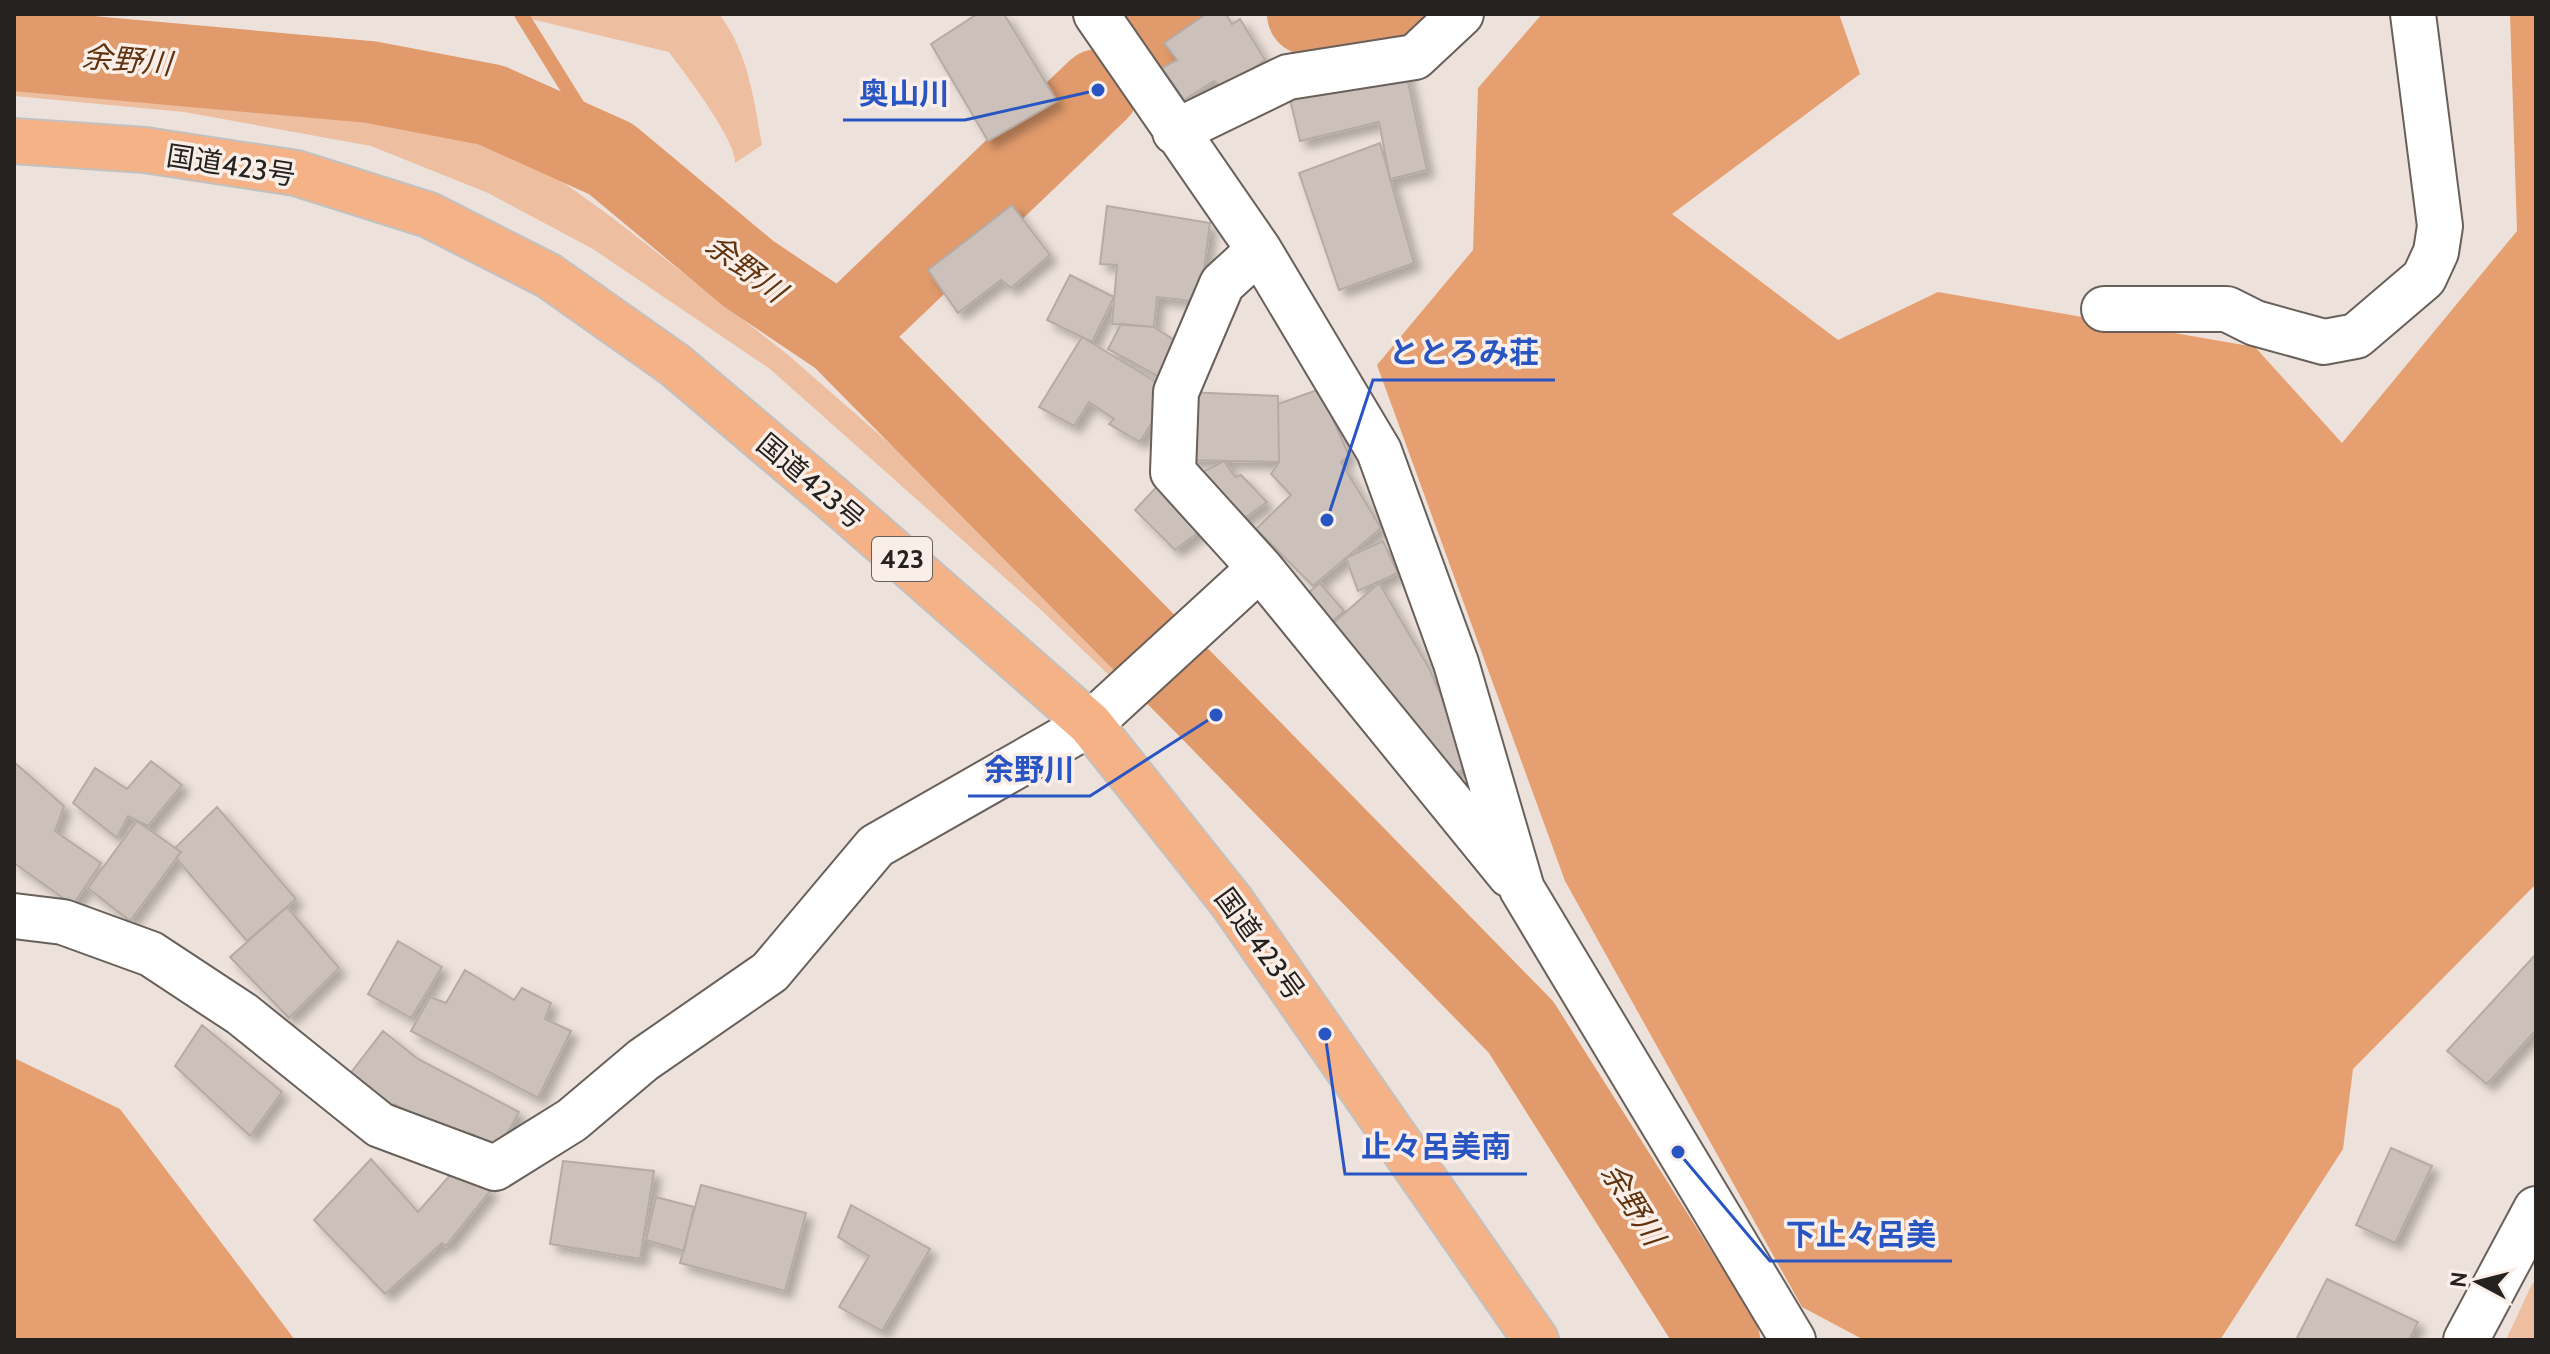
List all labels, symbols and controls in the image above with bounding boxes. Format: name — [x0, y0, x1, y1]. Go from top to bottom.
water label: 余野川 — [81, 38, 176, 83]
callout: 奥山川 — [843, 66, 965, 120]
text: 奥山川 — [859, 75, 949, 112]
street label: 国道423号 — [164, 138, 298, 192]
water label: 余野川 — [699, 226, 795, 312]
callout: ととろみ荘 — [1373, 326, 1555, 380]
text: ととろみ荘 — [1389, 334, 1539, 371]
street label: 国道423号 — [750, 426, 872, 536]
road number: 423 — [872, 537, 932, 581]
callout: 余野川 — [968, 742, 1090, 796]
text: 余野川 — [984, 751, 1074, 788]
street label: 国道423号 — [1208, 881, 1312, 1007]
callout: 止々呂美南 — [1345, 1120, 1527, 1174]
text: 止々呂美南 — [1361, 1128, 1511, 1165]
water label: 余野川 — [1593, 1156, 1674, 1255]
callout: 下止々呂美 — [1770, 1207, 1952, 1261]
text: 下止々呂美 — [1786, 1216, 1936, 1253]
north arrow — [2438, 1242, 2518, 1322]
text: N — [2444, 1270, 2473, 1289]

